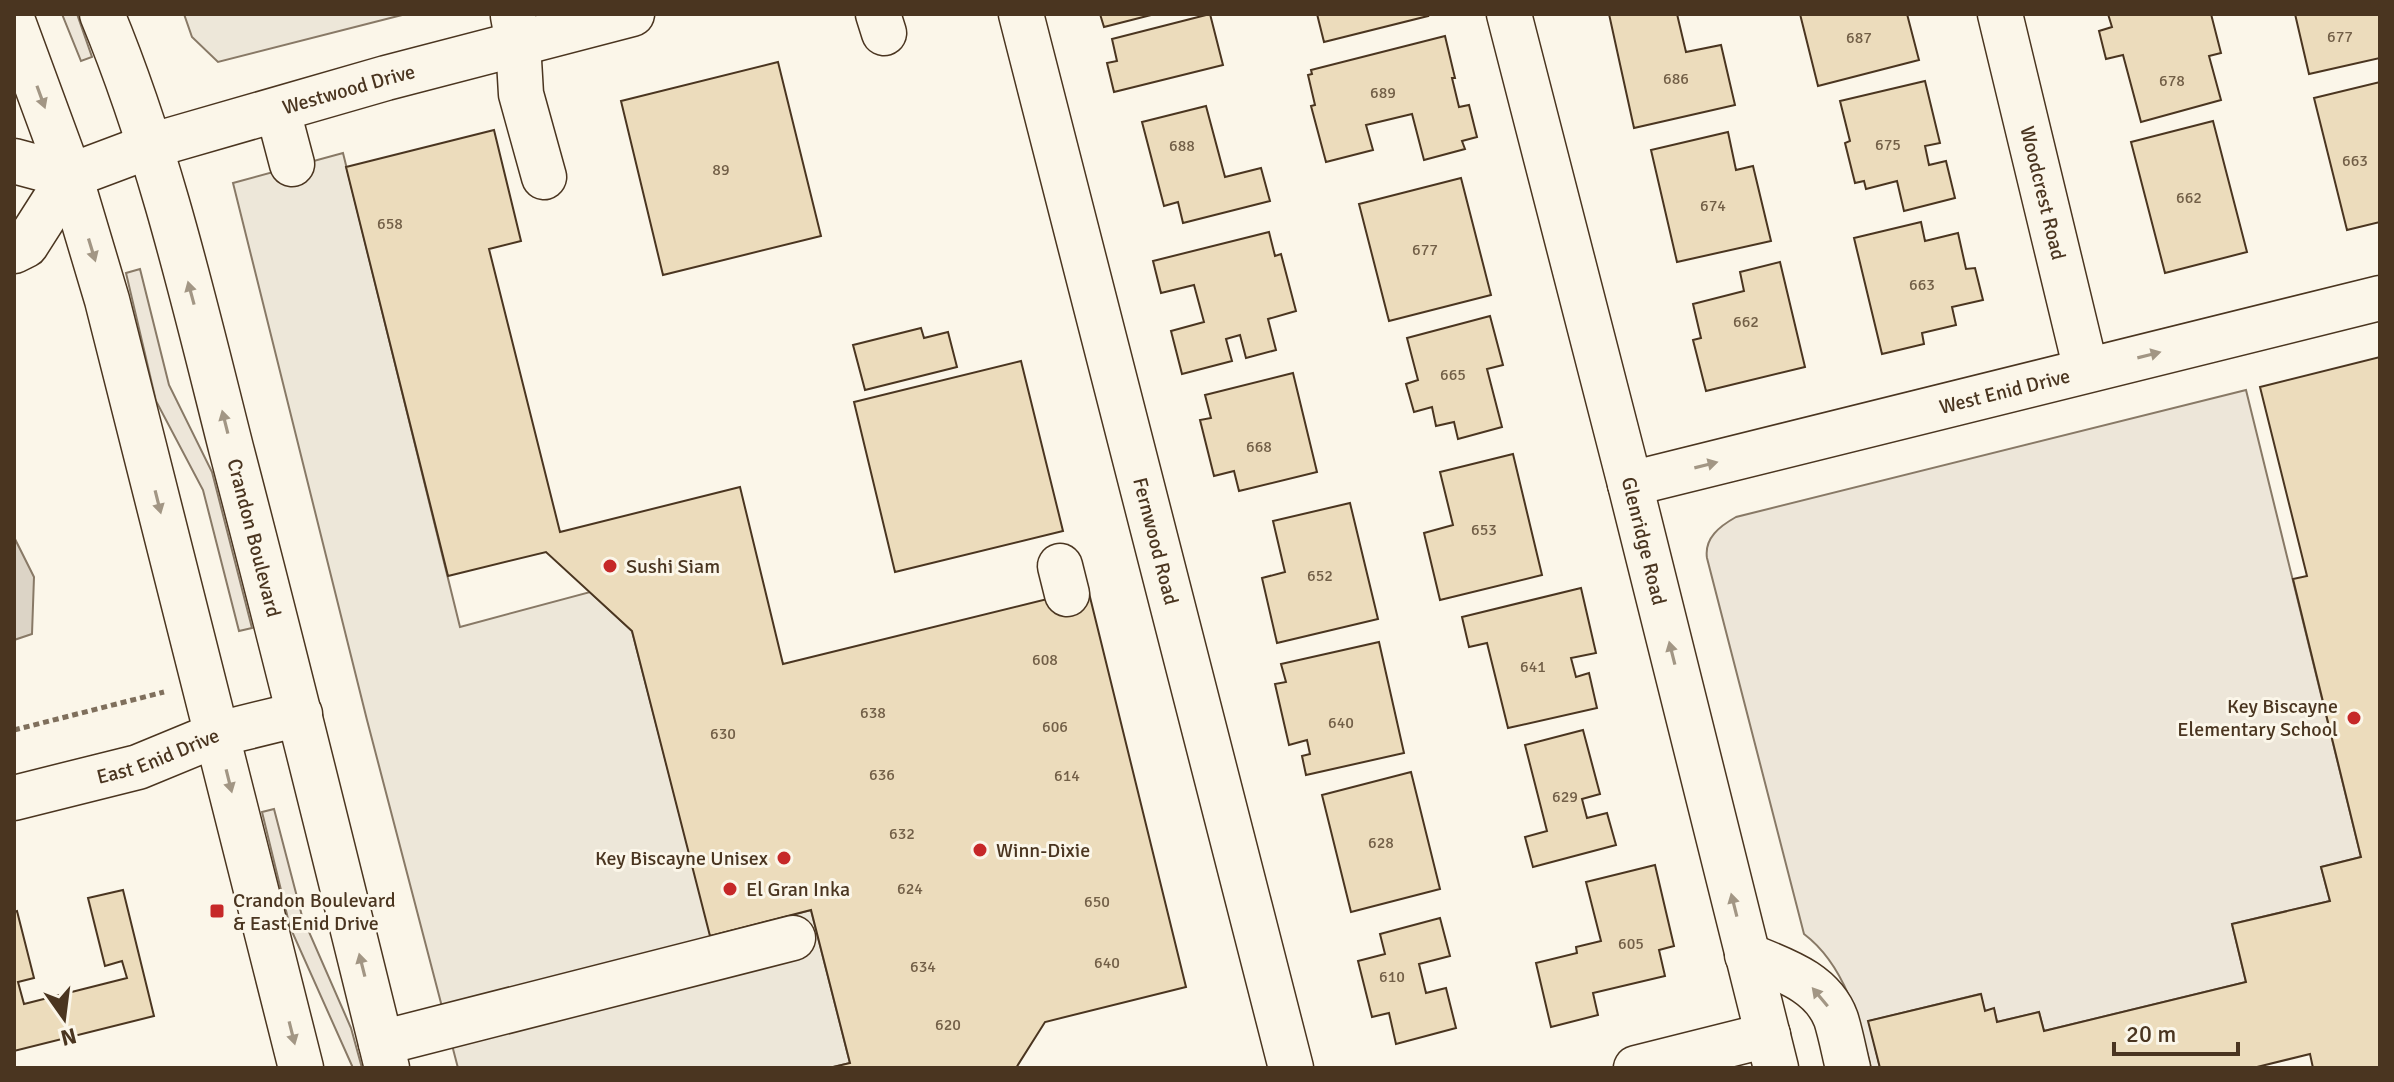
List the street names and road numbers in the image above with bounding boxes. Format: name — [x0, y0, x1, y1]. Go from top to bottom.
street label: Westwood Drive — [279, 59, 418, 120]
street label: Woodcrest Road — [2014, 123, 2071, 263]
street label: West Enid Drive — [1937, 363, 2073, 420]
street label: Crandon Boulevard — [221, 456, 286, 620]
street label: Glenridge Road — [1616, 474, 1672, 608]
street label: Fernwood Road — [1127, 475, 1184, 608]
street label: East Enid Drive — [94, 723, 223, 790]

